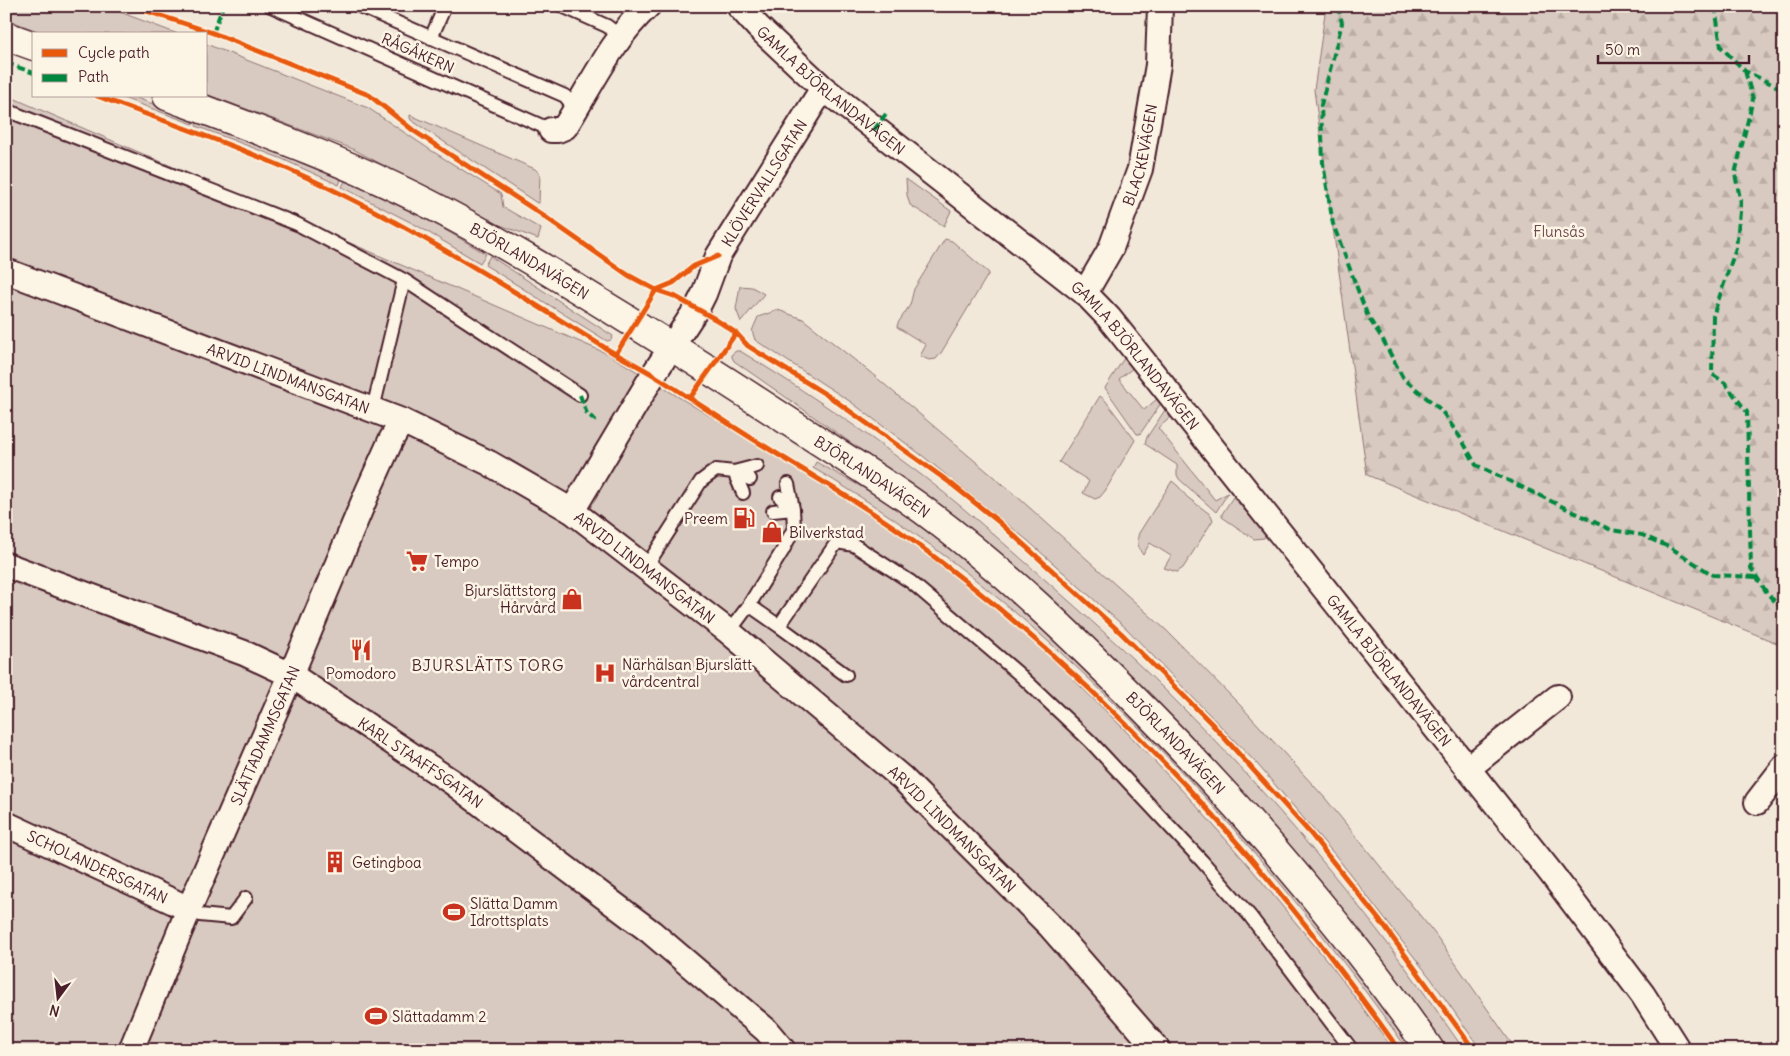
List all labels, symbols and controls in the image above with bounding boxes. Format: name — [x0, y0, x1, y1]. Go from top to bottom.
street label: GAMLA BJÖRLANDAVÄGEN — [753, 22, 909, 158]
street label: RÅGÅKERN — [379, 28, 458, 77]
legend — [32, 32, 208, 98]
scale bar — [1598, 32, 1749, 64]
text: 50 m — [1605, 40, 1640, 59]
text: Cycle path — [78, 43, 150, 62]
text: Path — [78, 67, 109, 86]
street label: BLACKEVÄGEN — [1118, 102, 1161, 208]
street label: KLÖVERVALLSGATAN — [717, 116, 811, 250]
street label: BJÖRLANDAVÄGEN — [467, 218, 593, 303]
park label: Flunsås — [1533, 222, 1585, 241]
street label: GAMLA BJÖRLANDAVÄGEN — [1068, 276, 1204, 433]
street label: ARVID LINDMANSGATAN — [204, 339, 373, 417]
street label: BJÖRLANDAVÄGEN — [811, 431, 934, 522]
fuel station icon: Preem — [731, 505, 757, 531]
street label: ARVID LINDMANSGATAN — [571, 507, 719, 627]
place label: Preem — [684, 509, 728, 528]
shop icon: Bilverkstad — [759, 519, 785, 545]
place label: Bilverkstad — [789, 523, 864, 542]
supermarket icon: Tempo — [404, 548, 430, 574]
place label: Tempo — [434, 552, 479, 571]
place label: Bjurslättstorg Hårvård — [464, 581, 556, 617]
shop icon: Bjurslättstorg Hårvård — [559, 586, 585, 612]
street label: GAMLA BJÖRLANDAVÄGEN — [1323, 590, 1456, 750]
restaurant icon: Pomodoro — [348, 637, 374, 663]
district label: BJURSLÄTTS TORG — [411, 655, 565, 675]
place label: Närhälsan Bjurslätt vårdcentral — [622, 655, 752, 691]
hospital icon: Närhälsan Bjurslätt vårdcentral — [592, 660, 618, 686]
street label: SLÄTTADAMMSGATAN — [226, 663, 303, 808]
place label: Pomodoro — [326, 664, 396, 683]
street label: BJÖRLANDAVÄGEN — [1122, 687, 1230, 798]
street label: KARL STAAFFSGATAN — [355, 713, 487, 812]
street label: ARVID LINDMANSGATAN — [885, 761, 1020, 896]
street label: SCHOLANDERSGATAN — [24, 826, 171, 907]
building icon: Getingboa — [322, 849, 348, 875]
place label: Getingboa — [352, 853, 422, 872]
place label: Slätta Damm Idrottsplats — [470, 894, 558, 930]
sports icon: Slätta Damm Idrottsplats — [441, 899, 467, 925]
north arrow — [32, 974, 82, 1024]
text: N — [48, 1001, 62, 1021]
sports icon: Slättadamm 2 — [363, 1003, 389, 1029]
place label: Slättadamm 2 — [392, 1007, 486, 1026]

